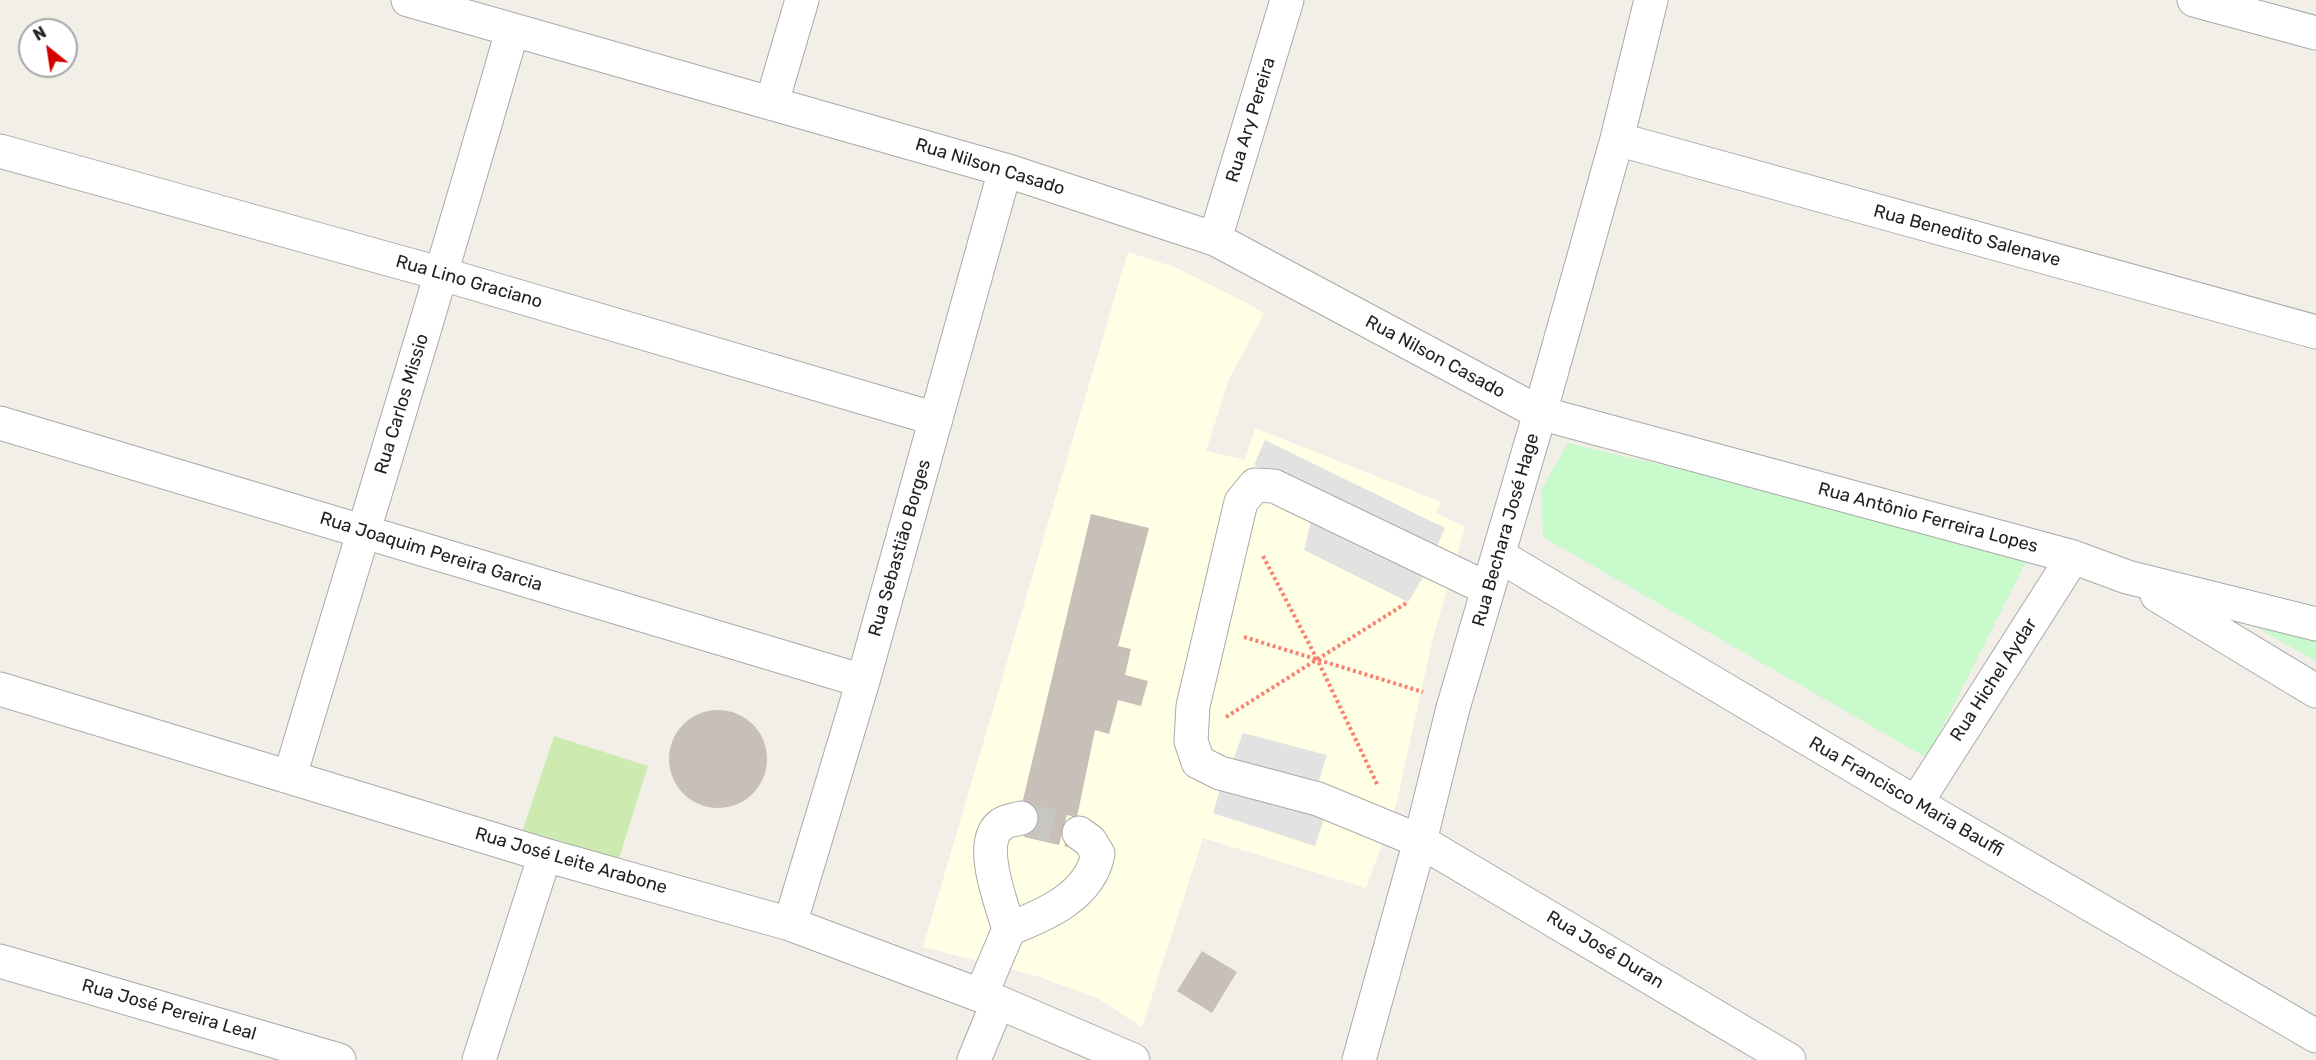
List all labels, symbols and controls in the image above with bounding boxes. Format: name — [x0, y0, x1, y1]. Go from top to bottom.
north arrow — [18, 18, 78, 78]
text: N — [30, 23, 49, 45]
street label: Rua Ary Pereira — [1222, 55, 1280, 185]
street label: Rua Nilson Casado — [913, 134, 1067, 200]
street label: Rua Benedito Salenave — [1871, 201, 2063, 271]
street label: Rua Lino Graciano — [393, 251, 545, 313]
street label: Rua Nilson Casado — [1361, 311, 1509, 403]
street label: Rua Carlos Missio — [370, 331, 434, 477]
street label: Rua Bechara José Hage — [1468, 431, 1544, 629]
street label: Rua Sebastião Borges — [864, 457, 936, 639]
street label: Rua Antônio Ferreira Lopes — [1816, 478, 2040, 558]
street label: Rua Joaquim Pereira Garcia — [317, 508, 545, 596]
street label: Rua Hichel Aydar — [1946, 614, 2042, 746]
street label: Rua Francisco Maria Bauffi — [1805, 732, 2007, 862]
street label: Rua José Leite Arabone — [472, 823, 670, 899]
street label: Rua José Duran — [1542, 906, 1668, 994]
street label: Rua José Pereira Leal — [79, 975, 259, 1045]

